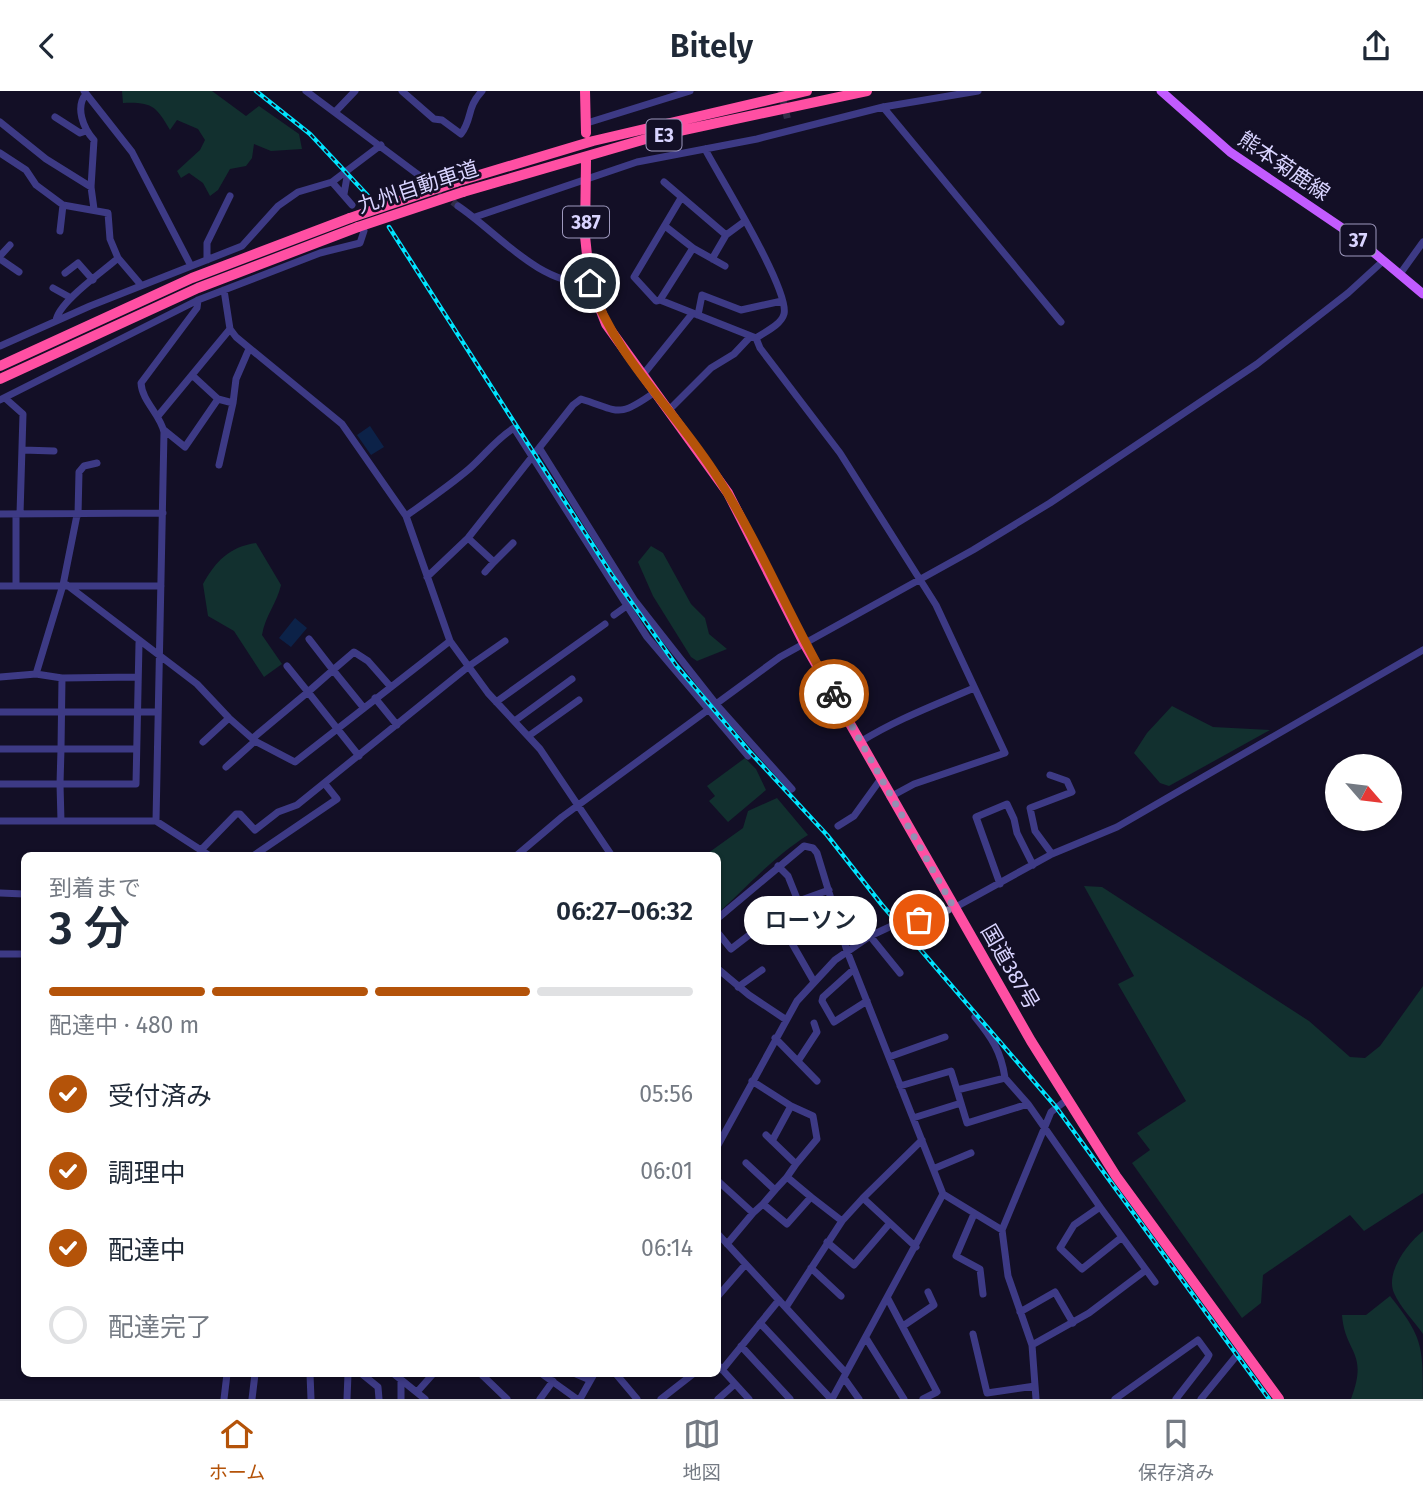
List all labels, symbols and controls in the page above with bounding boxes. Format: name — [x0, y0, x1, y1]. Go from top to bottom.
icon: back — [28, 27, 66, 65]
text: Bitely — [670, 27, 753, 65]
icon: share — [1357, 27, 1395, 65]
road number: E3 — [646, 119, 682, 151]
street label: 熊本菊鹿線 — [1233, 126, 1335, 206]
street label: 九州自動車道 — [354, 155, 482, 219]
road number: 387 — [563, 207, 609, 237]
road number: 37 — [1340, 225, 1376, 255]
pin — [560, 253, 620, 313]
icon: home — [571, 264, 609, 302]
courier — [799, 659, 869, 729]
icon: bike — [815, 675, 853, 713]
north arrow — [1325, 754, 1402, 831]
map controls — [1325, 754, 1402, 831]
text: 到着まで — [49, 874, 141, 902]
pin — [889, 890, 949, 950]
callout: ローソン — [744, 895, 877, 945]
text: 06:27–06:32 — [556, 896, 693, 927]
text: 3 分 — [49, 901, 130, 956]
icon: bag — [900, 901, 938, 939]
text: ローソン — [765, 906, 857, 934]
street label: 国道387号 — [975, 920, 1045, 1014]
text: 配達中 · 480 m — [49, 1011, 199, 1039]
icon: check — [49, 1075, 87, 1113]
text: 05:56 — [639, 1080, 693, 1108]
text: 受付済み — [108, 1081, 212, 1112]
icon: check — [49, 1152, 87, 1190]
text: 06:01 — [640, 1157, 693, 1185]
text: 調理中 — [108, 1158, 186, 1189]
icon: check — [49, 1229, 87, 1267]
text: 06:14 — [641, 1234, 693, 1262]
text: 配達中 — [108, 1235, 186, 1266]
text: 配達完了 — [108, 1312, 212, 1343]
tab: ホーム — [209, 1415, 265, 1484]
tab: 地図 — [683, 1415, 721, 1484]
tab: 保存済み — [1138, 1415, 1214, 1484]

